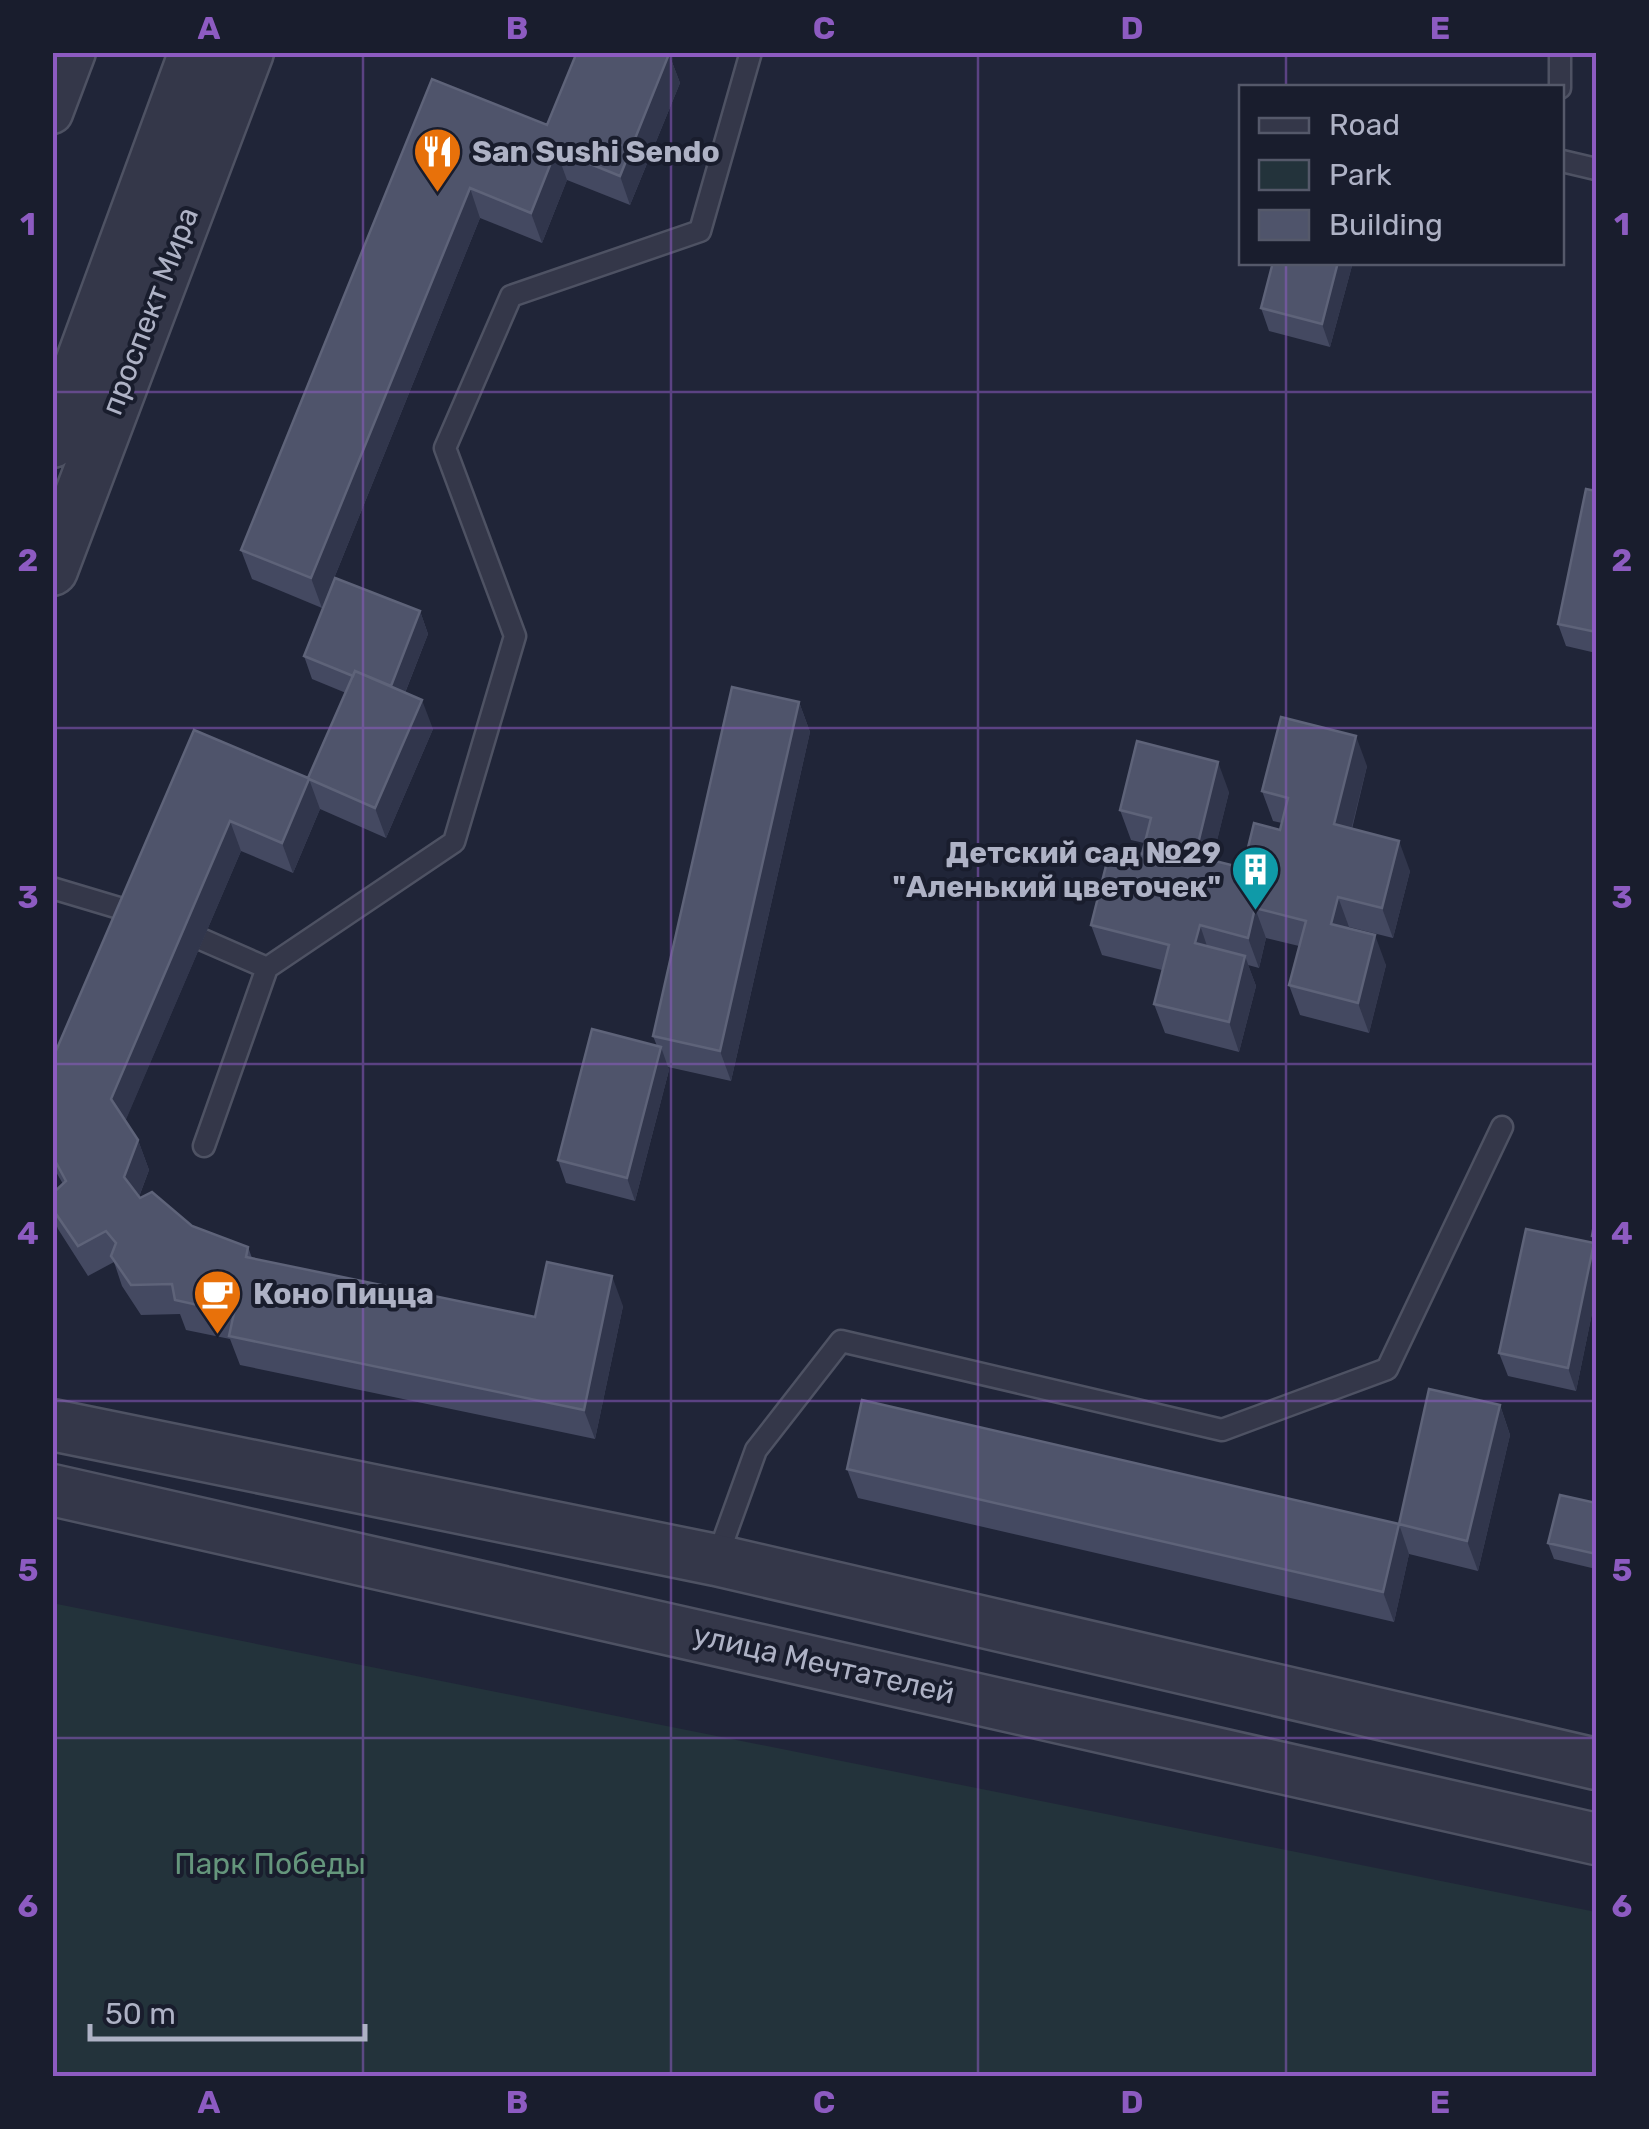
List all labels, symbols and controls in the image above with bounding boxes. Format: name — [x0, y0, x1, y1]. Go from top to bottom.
text: A — [198, 9, 221, 47]
text: B — [506, 9, 528, 47]
text: C — [813, 9, 835, 47]
text: D — [1121, 9, 1143, 47]
text: E — [1430, 9, 1450, 47]
legend — [1239, 85, 1564, 265]
text: Road — [1329, 107, 1400, 143]
restaurant icon: San Sushi Sendo — [411, 126, 463, 194]
place label: San Sushi Sendo — [472, 134, 720, 170]
text: Park — [1329, 157, 1392, 193]
street label: проспект Мира — [94, 202, 206, 420]
text: 1 — [20, 205, 36, 243]
text: 1 — [1614, 205, 1630, 243]
text: Building — [1329, 207, 1443, 243]
text: 2 — [18, 541, 38, 579]
text: 2 — [1612, 541, 1632, 579]
place label: Детский сад №29 "Аленький цветочек" — [892, 835, 1221, 905]
building icon: Детский сад №29 "Аленький цветочек" — [1230, 844, 1282, 912]
text: 3 — [17, 878, 39, 916]
text: 3 — [1611, 878, 1633, 916]
text: 4 — [17, 1214, 39, 1252]
text: 4 — [1611, 1214, 1633, 1252]
cafe icon: Коно Пицца — [192, 1268, 244, 1336]
place label: Коно Пицца — [253, 1276, 434, 1312]
text: 5 — [18, 1551, 38, 1589]
text: 5 — [1612, 1551, 1632, 1589]
street label: улица Мечтателей — [690, 1616, 958, 1712]
park label: Парк Победы — [174, 1846, 366, 1882]
text: 6 — [18, 1887, 38, 1925]
text: 6 — [1612, 1887, 1632, 1925]
scale bar — [90, 1979, 365, 2041]
text: 50 m — [105, 1996, 176, 2032]
text: A — [198, 2083, 221, 2121]
text: B — [506, 2083, 528, 2121]
text: C — [813, 2083, 835, 2121]
text: D — [1121, 2083, 1143, 2121]
text: E — [1430, 2083, 1450, 2121]

